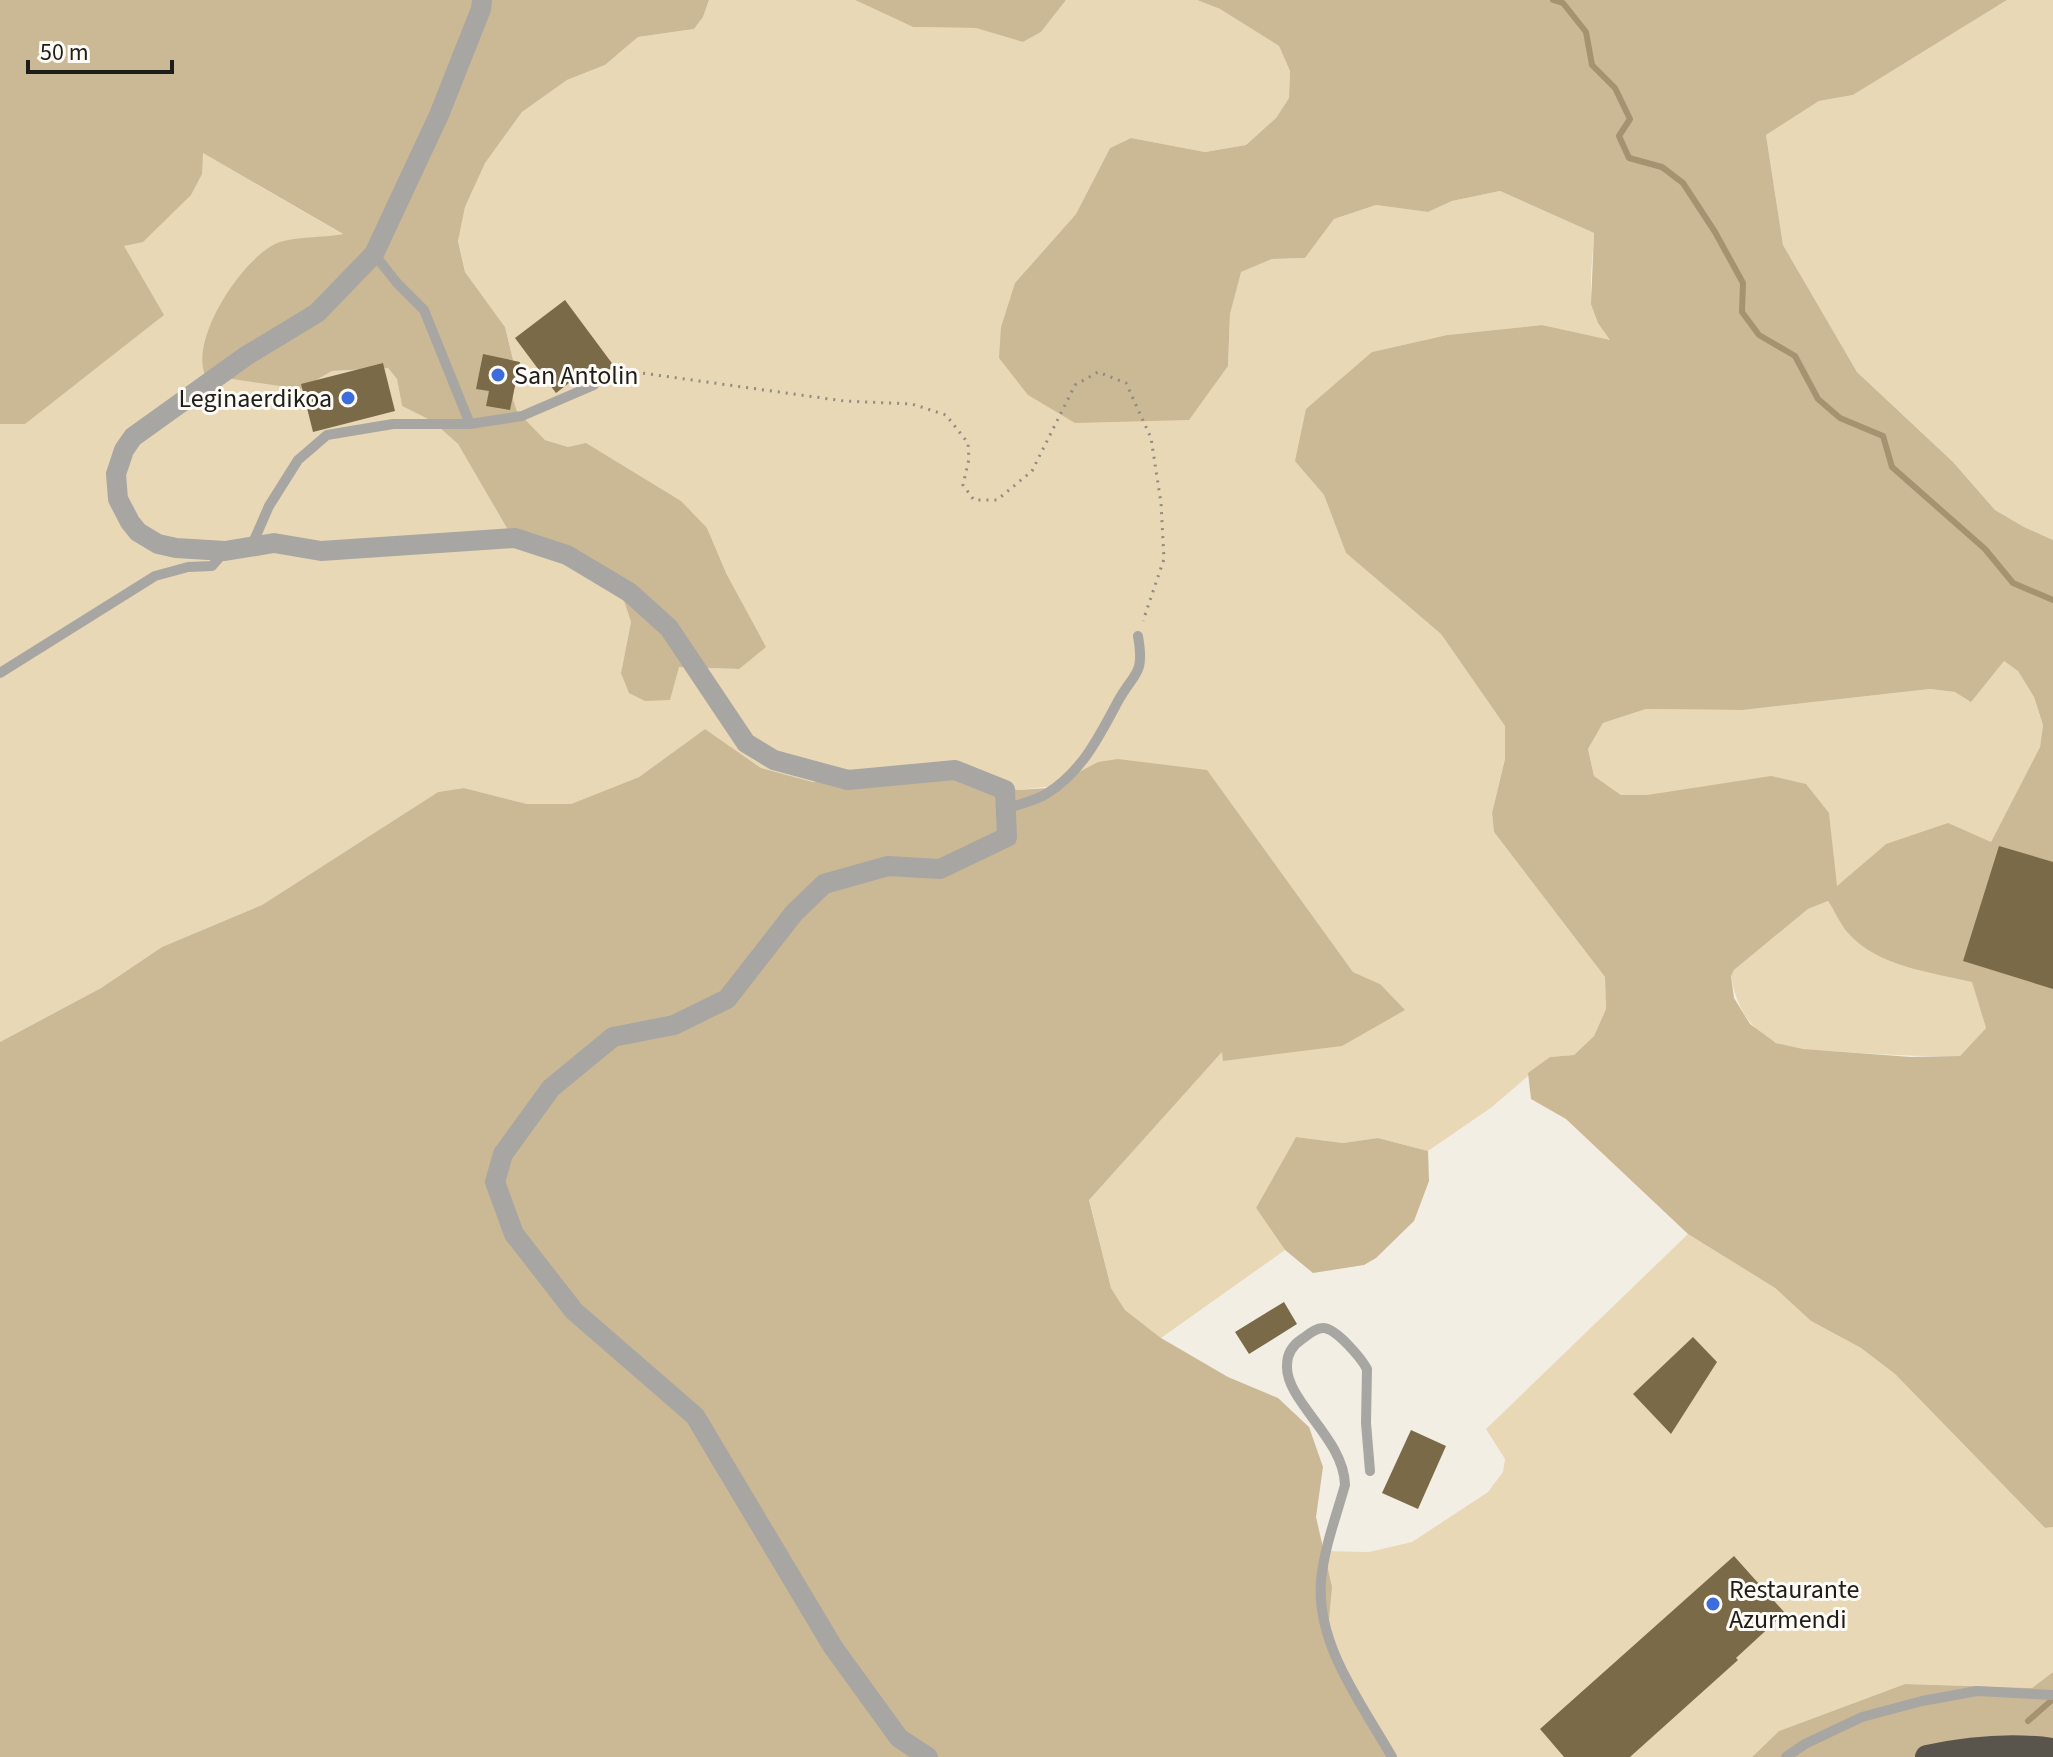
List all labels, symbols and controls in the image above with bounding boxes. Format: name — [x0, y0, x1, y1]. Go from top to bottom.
scale bar — [28, 24, 172, 74]
text: 50 m — [40, 35, 89, 70]
place label: San Antolin — [514, 357, 639, 394]
marker: San Antolin — [489, 366, 507, 384]
place label: Leginaerdikoa — [178, 380, 332, 417]
marker: Leginaerdikoa — [339, 389, 357, 407]
place label: Restaurante Azurmendi — [1729, 1571, 1859, 1638]
marker: Restaurante Azurmendi — [1704, 1595, 1722, 1613]

